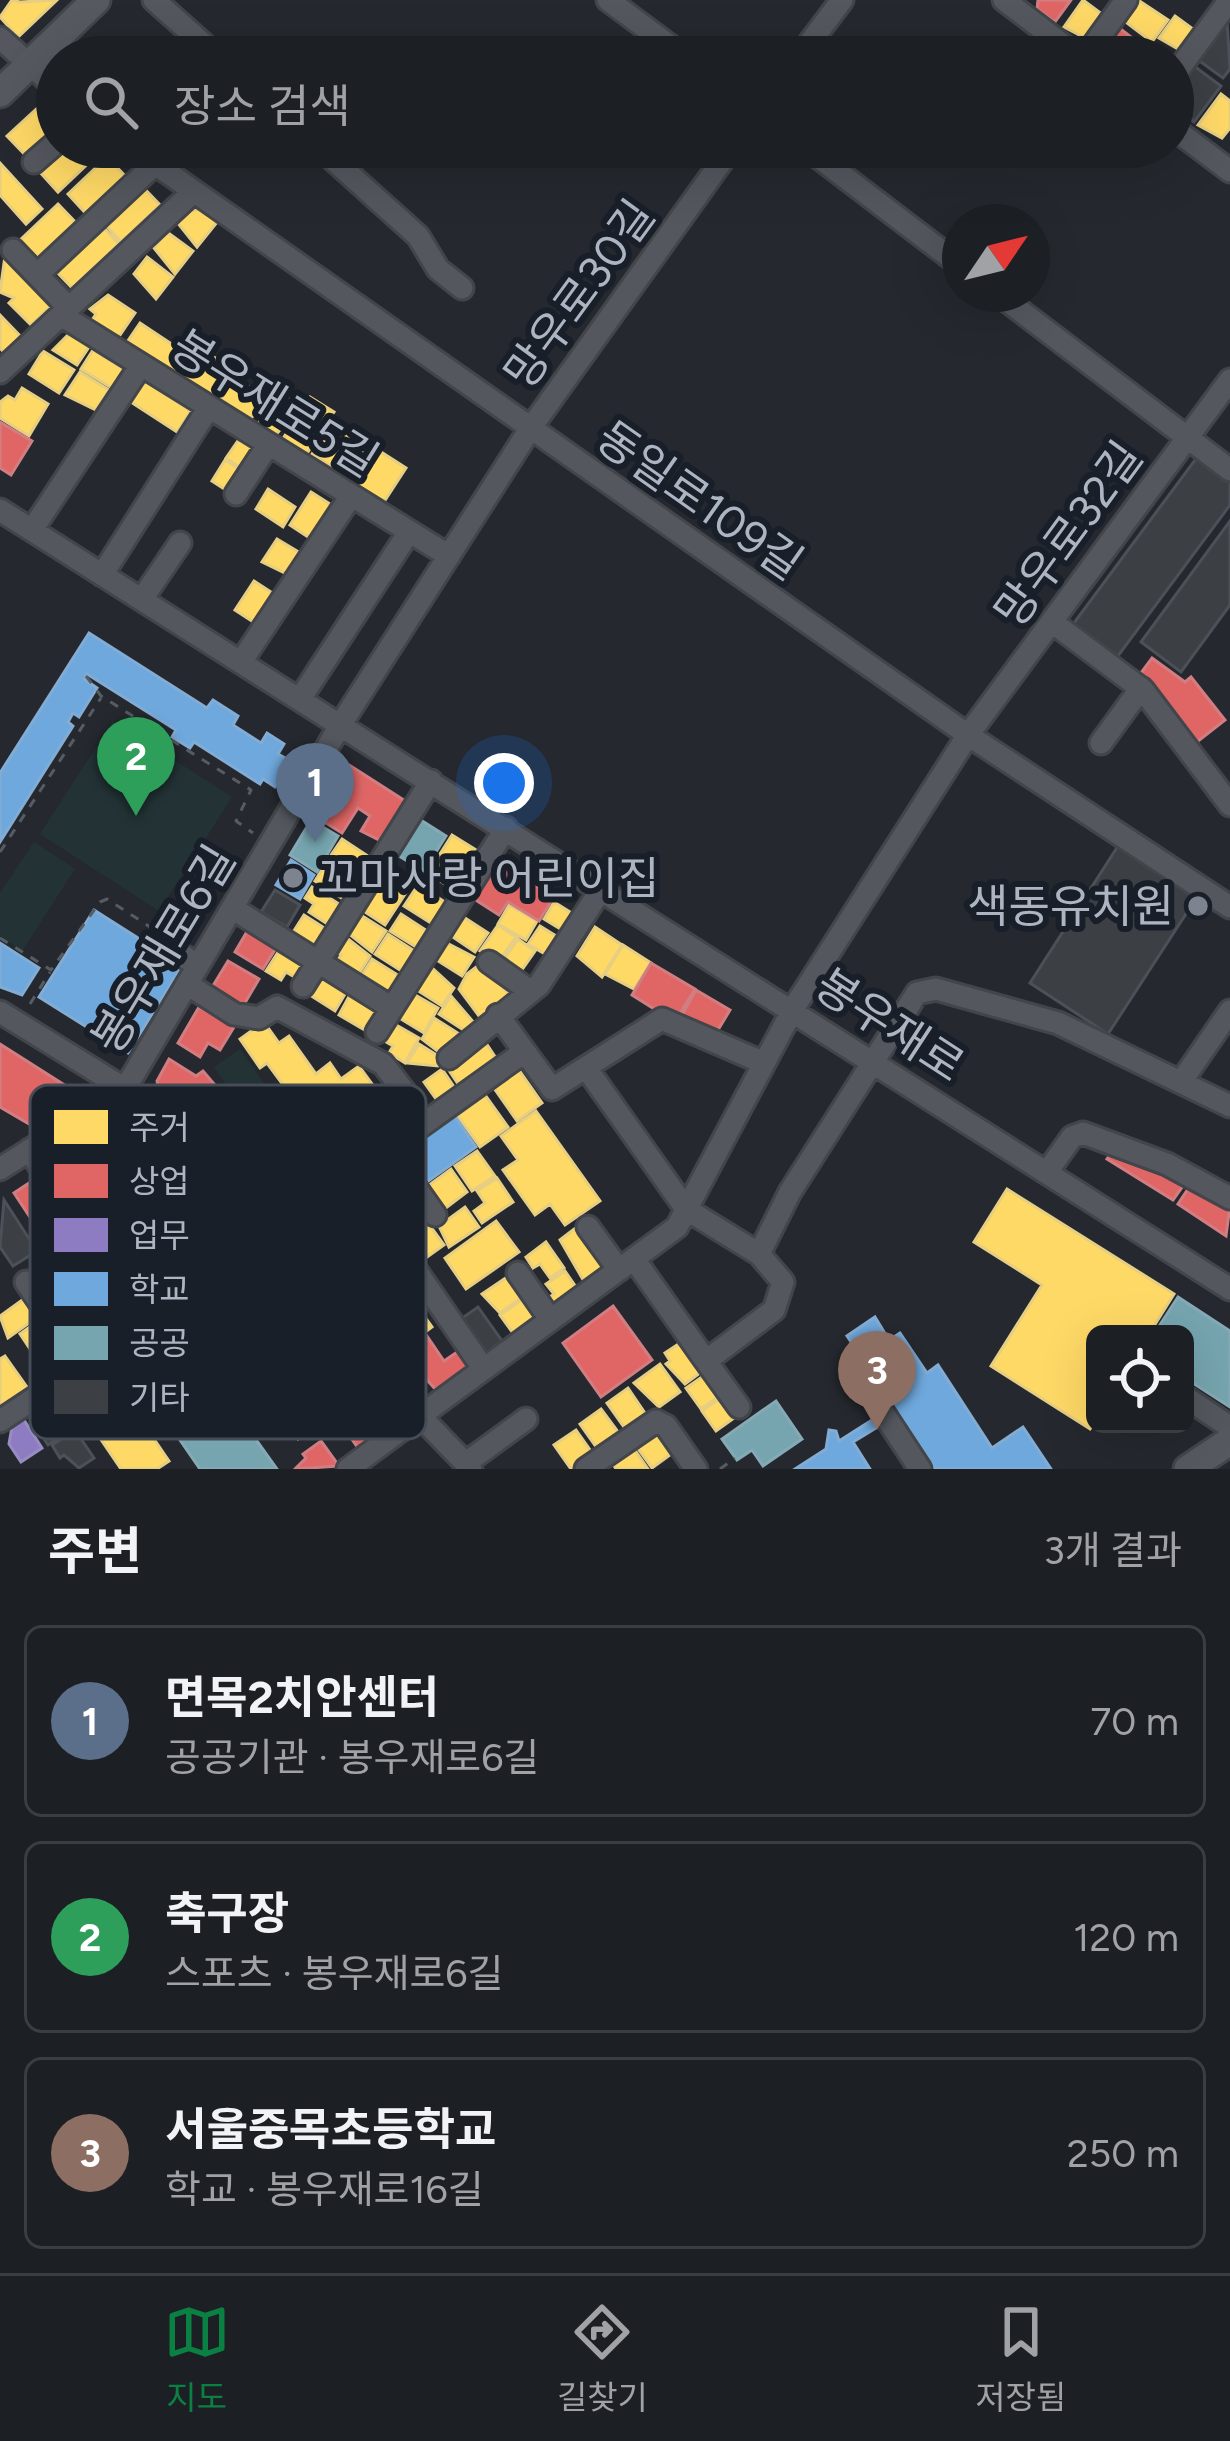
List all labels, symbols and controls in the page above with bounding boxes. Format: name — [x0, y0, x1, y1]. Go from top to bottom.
search box — [36, 36, 1194, 168]
icon: search — [78, 69, 144, 135]
text: 장소 검색 — [174, 79, 351, 133]
street label: 망우로30길 — [493, 190, 665, 398]
north arrow — [942, 204, 1050, 312]
street label: 봉우재로5길 — [162, 318, 388, 488]
street label: 동일로109길 — [587, 409, 813, 591]
street label: 망우로32길 — [983, 431, 1153, 637]
pin: 2 — [97, 717, 175, 816]
pin: 1 — [276, 743, 354, 842]
your location — [474, 753, 534, 813]
street label: 봉우재로6길 — [80, 835, 246, 1063]
place label: 꼬마사랑 어린이집 — [317, 851, 659, 905]
marker: 꼬마사랑 어린이집 — [280, 865, 306, 891]
place label: 색동유치원 — [967, 879, 1174, 933]
marker: 색동유치원 — [1185, 893, 1211, 919]
street label: 봉우재로 — [806, 957, 974, 1093]
legend — [30, 1085, 426, 1439]
text: 주거 — [129, 1108, 190, 1147]
text: 상업 — [129, 1162, 190, 1201]
text: 업무 — [129, 1216, 190, 1255]
text: 학교 — [129, 1270, 190, 1309]
text: 공공 — [129, 1324, 190, 1363]
map controls — [1086, 1325, 1194, 1433]
button: locate — [1086, 1325, 1194, 1433]
pin: 3 — [838, 1331, 916, 1430]
text: 기타 — [129, 1378, 190, 1417]
text: 주변 — [48, 1521, 142, 1582]
text: 3개 결과 — [1044, 1527, 1182, 1574]
text: 면목2치안센터 — [165, 1670, 439, 1724]
text: 1 — [82, 1698, 98, 1745]
text: 70 m — [1090, 1698, 1179, 1745]
text: 공공기관 · 봉우재로6길 — [165, 1734, 539, 1781]
text: 축구장 — [165, 1886, 289, 1940]
text: 2 — [79, 1914, 101, 1961]
text: 120 m — [1073, 1914, 1179, 1961]
text: 스포츠 · 봉우재로6길 — [165, 1950, 503, 1997]
text: 서울중목초등학교 — [165, 2102, 496, 2156]
text: 3 — [79, 2130, 101, 2177]
text: 250 m — [1067, 2130, 1179, 2177]
text: 학교 · 봉우재로16길 — [165, 2166, 484, 2213]
tab: 지도 — [164, 2299, 230, 2419]
tab: 길찾기 — [557, 2299, 648, 2419]
tab: 저장됨 — [975, 2299, 1066, 2419]

